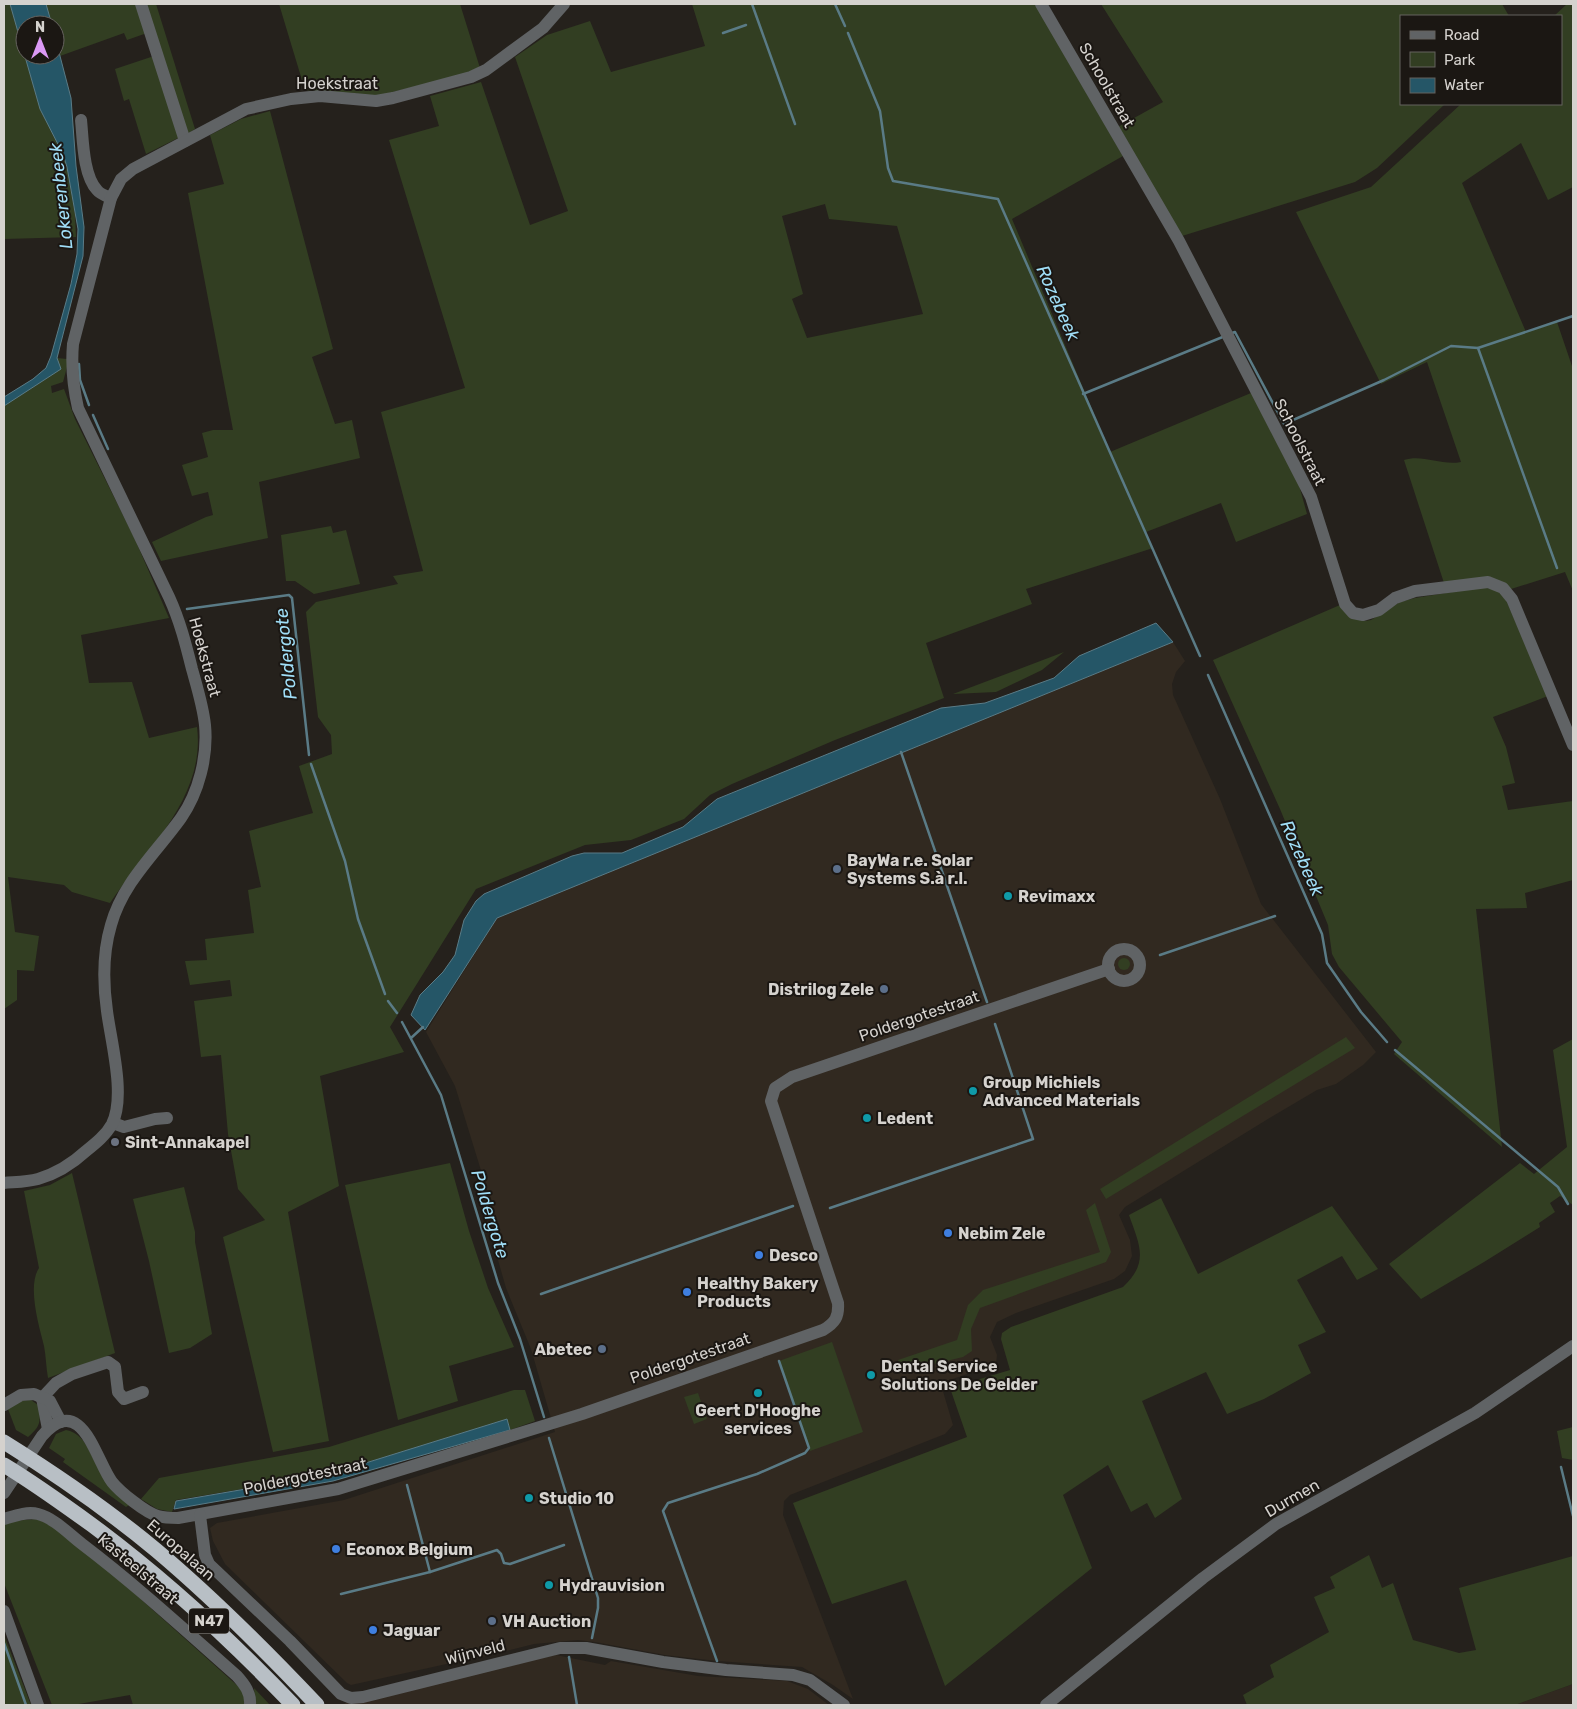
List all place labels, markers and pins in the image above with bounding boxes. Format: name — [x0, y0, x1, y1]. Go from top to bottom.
place label: BayWa r.e. Solar Systems S.à r.l. — [847, 851, 974, 888]
marker: BayWa r.e. Solar Systems S.à r.l. — [831, 863, 843, 875]
place label: Revimaxx — [1018, 887, 1096, 906]
marker: Revimaxx — [1002, 890, 1014, 902]
place label: Distrilog Zele — [768, 980, 874, 999]
marker: Distrilog Zele — [878, 983, 890, 995]
place label: Group Michiels Advanced Materials — [983, 1073, 1140, 1110]
marker: Group Michiels Advanced Materials — [967, 1085, 979, 1097]
place label: Ledent — [877, 1109, 934, 1128]
marker: Ledent — [861, 1112, 873, 1124]
place label: Sint-Annakapel — [125, 1133, 249, 1152]
marker: Sint-Annakapel — [109, 1136, 121, 1148]
place label: Nebim Zele — [958, 1224, 1046, 1243]
marker: Nebim Zele — [942, 1227, 954, 1239]
place label: Desco — [769, 1246, 818, 1265]
marker: Desco — [753, 1249, 765, 1261]
place label: Healthy Bakery Products — [697, 1274, 819, 1311]
marker: Healthy Bakery Products — [681, 1286, 693, 1298]
place label: Abetec — [535, 1340, 592, 1359]
marker: Abetec — [596, 1343, 608, 1355]
place label: Dental Service Solutions De Gelder — [881, 1357, 1038, 1394]
marker: Dental Service Solutions De Gelder — [865, 1369, 877, 1381]
marker: Geert D'Hooghe services — [752, 1387, 764, 1399]
place label: Geert D'Hooghe services — [695, 1401, 821, 1438]
place label: Studio 10 — [539, 1489, 614, 1508]
marker: Studio 10 — [523, 1492, 535, 1504]
place label: Econox Belgium — [346, 1540, 473, 1559]
marker: Econox Belgium — [330, 1543, 342, 1555]
place label: Hydrauvision — [559, 1576, 665, 1595]
marker: Hydrauvision — [543, 1579, 555, 1591]
place label: VH Auction — [502, 1612, 591, 1631]
marker: VH Auction — [486, 1615, 498, 1627]
place label: Jaguar — [383, 1621, 441, 1640]
marker: Jaguar — [367, 1624, 379, 1636]

